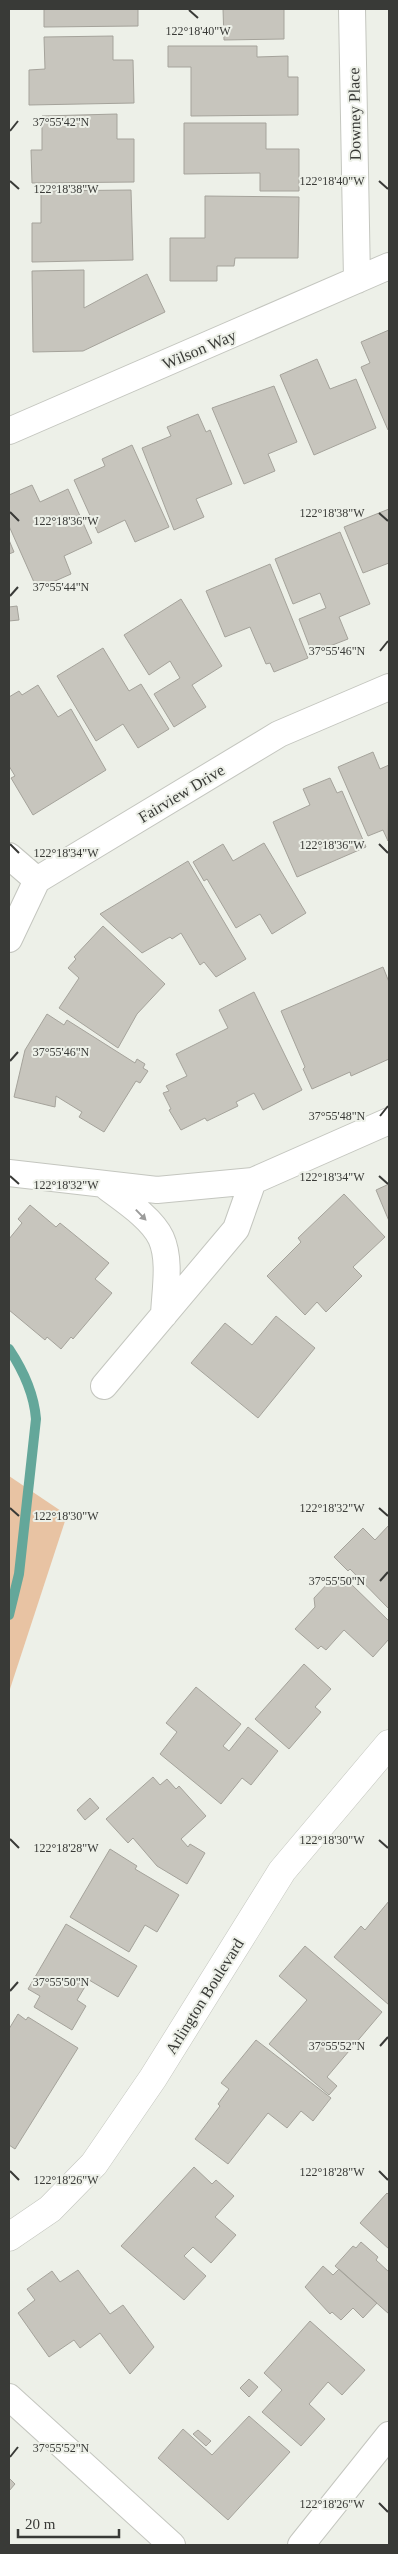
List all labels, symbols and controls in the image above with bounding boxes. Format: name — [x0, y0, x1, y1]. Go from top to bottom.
text: 122°18'40"W — [165, 24, 231, 38]
street label: Downey Place — [345, 67, 365, 161]
text: 37°55'42"N — [33, 115, 90, 129]
text: 122°18'40"W — [299, 174, 365, 188]
text: 122°18'38"W — [33, 182, 99, 196]
street label: Wilson Way — [160, 326, 239, 373]
text: 122°18'38"W — [299, 506, 365, 520]
text: 122°18'36"W — [33, 514, 99, 528]
text: 37°55'44"N — [33, 580, 90, 594]
text: 37°55'46"N — [309, 644, 366, 658]
street label: Fairview Drive — [135, 761, 227, 826]
text: 122°18'36"W — [299, 838, 365, 852]
text: 122°18'34"W — [33, 846, 99, 860]
text: 37°55'46"N — [33, 1045, 90, 1059]
text: 37°55'48"N — [309, 1109, 366, 1123]
text: 122°18'34"W — [299, 1170, 365, 1184]
text: 122°18'32"W — [33, 1178, 99, 1192]
one-way arrow — [135, 1209, 147, 1221]
text: 122°18'32"W — [299, 1501, 365, 1515]
text: 122°18'30"W — [33, 1509, 99, 1523]
text: 37°55'50"N — [309, 1574, 366, 1588]
text: 122°18'30"W — [299, 1833, 365, 1847]
text: 122°18'28"W — [33, 1841, 99, 1855]
street label: Arlington Boulevard — [162, 1935, 248, 2058]
text: 37°55'50"N — [33, 1975, 90, 1989]
text: 37°55'52"N — [309, 2039, 366, 2053]
text: 122°18'28"W — [299, 2165, 365, 2179]
text: 122°18'26"W — [33, 2173, 99, 2187]
text: 37°55'52"N — [33, 2441, 90, 2455]
text: 122°18'26"W — [299, 2497, 365, 2511]
scale bar — [18, 2506, 119, 2538]
text: 20 m — [25, 2516, 56, 2532]

